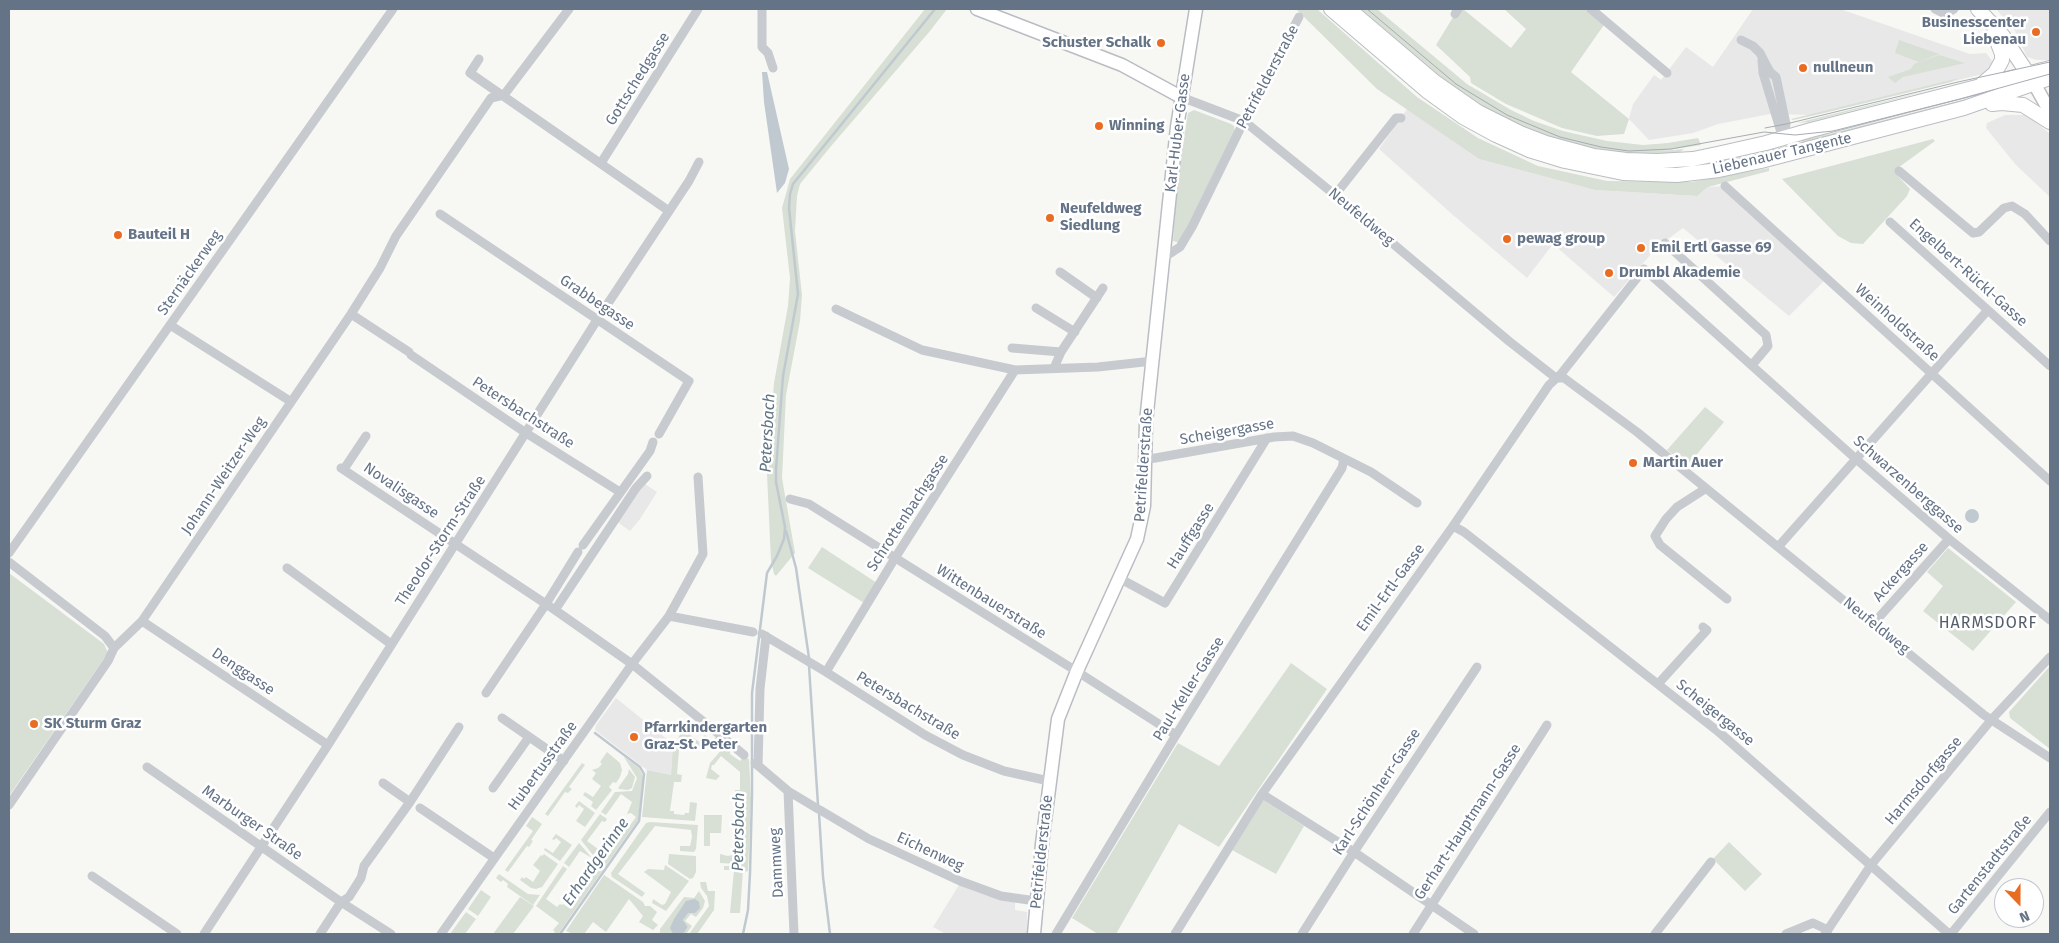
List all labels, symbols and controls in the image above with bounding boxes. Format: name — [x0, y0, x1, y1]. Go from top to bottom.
place label: Businesscenter Liebenau — [1922, 14, 2026, 49]
street label: Petrifelderstraße — [1233, 22, 1303, 132]
marker: Businesscenter Liebenau — [2030, 26, 2042, 38]
street label: Gottschedgasse — [602, 29, 674, 129]
place label: Schuster Schalk — [1042, 34, 1151, 52]
marker: Schuster Schalk — [1155, 37, 1167, 49]
place label: nullneun — [1813, 59, 1873, 77]
marker: nullneun — [1797, 62, 1809, 74]
street label: Karl-Huber-Gasse — [1162, 72, 1194, 194]
place label: Winning — [1109, 117, 1164, 135]
marker: Winning — [1093, 120, 1105, 132]
street label: Liebenauer Tangente — [1711, 129, 1853, 179]
street label: Neufeldweg — [1324, 184, 1398, 250]
place label: Neufeldweg Siedlung — [1060, 200, 1141, 235]
marker: Neufeldweg Siedlung — [1044, 212, 1056, 224]
street label: Engelbert-Rückl-Gasse — [1905, 215, 2031, 331]
place label: Bauteil H — [128, 226, 190, 244]
street label: Sternäckerweg — [154, 227, 226, 319]
marker: Bauteil H — [112, 229, 124, 241]
place label: pewag group — [1517, 230, 1605, 248]
marker: pewag group — [1501, 233, 1513, 245]
place label: Emil Ertl Gasse 69 — [1651, 239, 1772, 257]
marker: Emil Ertl Gasse 69 — [1635, 242, 1647, 254]
place label: Drumbl Akademie — [1619, 264, 1741, 282]
marker: Drumbl Akademie — [1603, 267, 1615, 279]
street label: Grabbegasse — [556, 271, 638, 335]
street label: Weinholdstraße — [1851, 280, 1943, 366]
street label: Petersbachstraße — [469, 373, 577, 453]
water label: Petersbach — [756, 393, 780, 473]
street label: Petrifelderstraße — [1131, 407, 1157, 523]
street label: Johann-Weitzer-Weg — [178, 414, 270, 538]
street label: Scheigergasse — [1178, 415, 1276, 449]
street label: Schwarzenberggasse — [1849, 432, 1967, 538]
street label: Schrottenbachgasse — [863, 451, 953, 575]
place label: Martin Auer — [1643, 454, 1723, 472]
marker: Martin Auer — [1627, 457, 1639, 469]
street label: Novalisgasse — [360, 459, 442, 523]
street label: Theodor-Storm-Straße — [392, 472, 490, 610]
street label: Hauffgasse — [1164, 500, 1218, 572]
street label: Ackergasse — [1869, 538, 1933, 606]
street label: Emil-Ertl-Gasse — [1353, 541, 1429, 635]
street label: Wittenbauerstraße — [933, 561, 1049, 643]
street label: Neufeldweg — [1839, 594, 1913, 658]
district label: HARMSDORF — [1938, 614, 2038, 634]
street label: Paul-Keller-Gasse — [1150, 634, 1228, 744]
street label: Denggasse — [208, 644, 278, 700]
street label: Petersbachstraße — [853, 668, 963, 744]
street label: Scheigergasse — [1672, 676, 1758, 750]
place label: SK Sturm Graz — [44, 715, 141, 733]
marker: SK Sturm Graz — [28, 718, 40, 730]
street label: Hubertusstraße — [505, 718, 581, 814]
place label: Pfarrkindergarten Graz-St. Peter — [644, 719, 767, 754]
street label: Karl-Schönherr-Gasse — [1329, 725, 1425, 859]
marker: Pfarrkindergarten Graz-St. Peter — [628, 731, 640, 743]
street label: Harmsdorfgasse — [1882, 733, 1966, 829]
street label: Gerhart-Hauptmann-Gasse — [1411, 741, 1525, 903]
street label: Marburger Straße — [198, 782, 306, 864]
water label: Petersbach — [729, 792, 749, 872]
street label: Petrifelderstraße — [1027, 794, 1057, 910]
street label: Gartenstadtstraße — [1944, 811, 2036, 919]
water label: Erhardgerinne — [559, 814, 633, 910]
street label: Dammweg — [766, 828, 788, 898]
street label: Eichenweg — [894, 829, 966, 875]
north arrow — [1994, 878, 2044, 928]
text: N — [2017, 907, 2032, 926]

